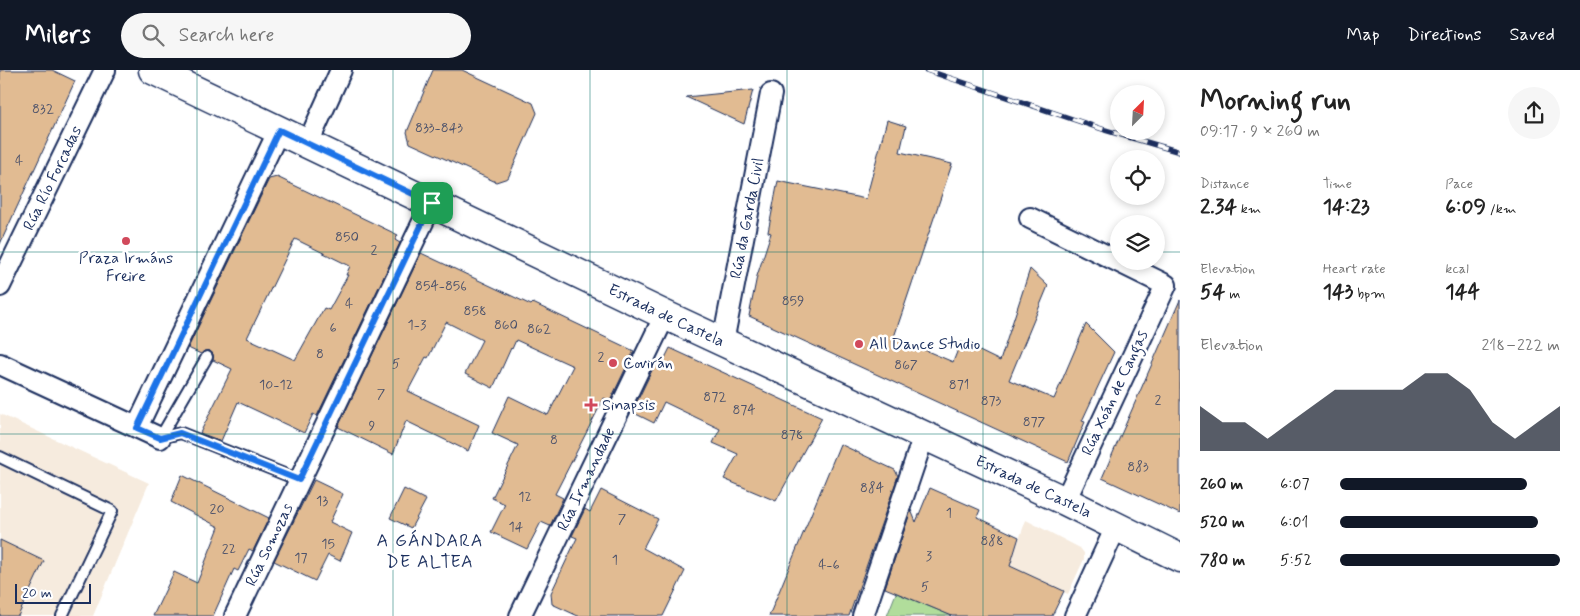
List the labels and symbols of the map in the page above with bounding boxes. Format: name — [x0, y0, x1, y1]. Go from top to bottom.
north arrow — [1110, 85, 1165, 140]
house number: 832 — [32, 100, 54, 118]
house number: 833-843 — [415, 119, 463, 137]
street label: Rúa Río Forcadas — [18, 122, 87, 234]
house number: 4 — [15, 152, 23, 170]
street label: Rúa da Garda Civil — [725, 156, 769, 281]
pin — [411, 182, 453, 224]
house number: 850 — [335, 228, 359, 246]
marker: Praza Irmáns Freire — [120, 235, 132, 247]
house number: 2 — [371, 241, 378, 259]
place label: Praza Irmáns Freire — [79, 248, 173, 287]
house number: 854-856 — [415, 277, 467, 295]
street label: Estrada de Castela — [605, 279, 728, 352]
house number: 859 — [782, 292, 804, 310]
house number: 4 — [345, 295, 353, 313]
house number: 858 — [464, 302, 486, 320]
house number: 1-3 — [408, 316, 426, 334]
house number: 860 — [494, 316, 518, 334]
house number: 6 — [329, 319, 337, 337]
house number: 862 — [527, 320, 551, 338]
street label: Rúa Xoán de Cangas — [1077, 327, 1154, 459]
place label: All Dance Studio — [869, 334, 980, 355]
marker: All Dance Studio — [853, 338, 865, 350]
house number: 8 — [316, 345, 324, 363]
house number: 2 — [598, 348, 605, 366]
place label: Covirán — [623, 353, 673, 374]
house number: 5 — [392, 355, 400, 373]
house number: 867 — [894, 356, 918, 374]
marker: Covirán — [607, 357, 619, 369]
house number: 10-12 — [259, 376, 293, 394]
house number: 871 — [949, 376, 969, 394]
house number: 7 — [377, 385, 386, 403]
house number: 872 — [703, 388, 727, 406]
house number: 2 — [1155, 391, 1162, 409]
house number: 873 — [981, 392, 1002, 410]
place label: Sinapsis — [602, 395, 656, 416]
marker: Sinapsis — [584, 398, 598, 412]
house number: 874 — [732, 401, 756, 419]
house number: 877 — [1023, 413, 1046, 431]
house number: 9 — [369, 417, 376, 435]
street label: Rúa Irmandade — [552, 424, 620, 534]
house number: 878 — [781, 426, 803, 444]
house number: 8 — [550, 431, 558, 449]
street label: Estrada de Castela — [972, 450, 1095, 523]
house number: 883 — [1127, 458, 1149, 476]
house number: 884 — [860, 479, 884, 497]
house number: 12 — [518, 488, 532, 506]
house number: 13 — [316, 492, 328, 510]
house number: 20 — [210, 500, 224, 518]
street label: Rúa Somozas — [240, 500, 298, 590]
house number: 1 — [946, 504, 952, 522]
house number: 7 — [618, 510, 627, 528]
house number: 14 — [509, 518, 524, 536]
district label: A GÁNDARA DE ALTEA — [376, 529, 484, 574]
house number: 888 — [980, 532, 1004, 550]
house number: 15 — [321, 535, 335, 553]
house number: 22 — [222, 540, 236, 558]
house number: 3 — [926, 547, 932, 565]
house number: 17 — [294, 549, 308, 567]
house number: 1 — [612, 551, 618, 569]
house number: 4-6 — [818, 556, 840, 574]
house number: 5 — [921, 578, 929, 596]
scale bar — [15, 581, 91, 604]

